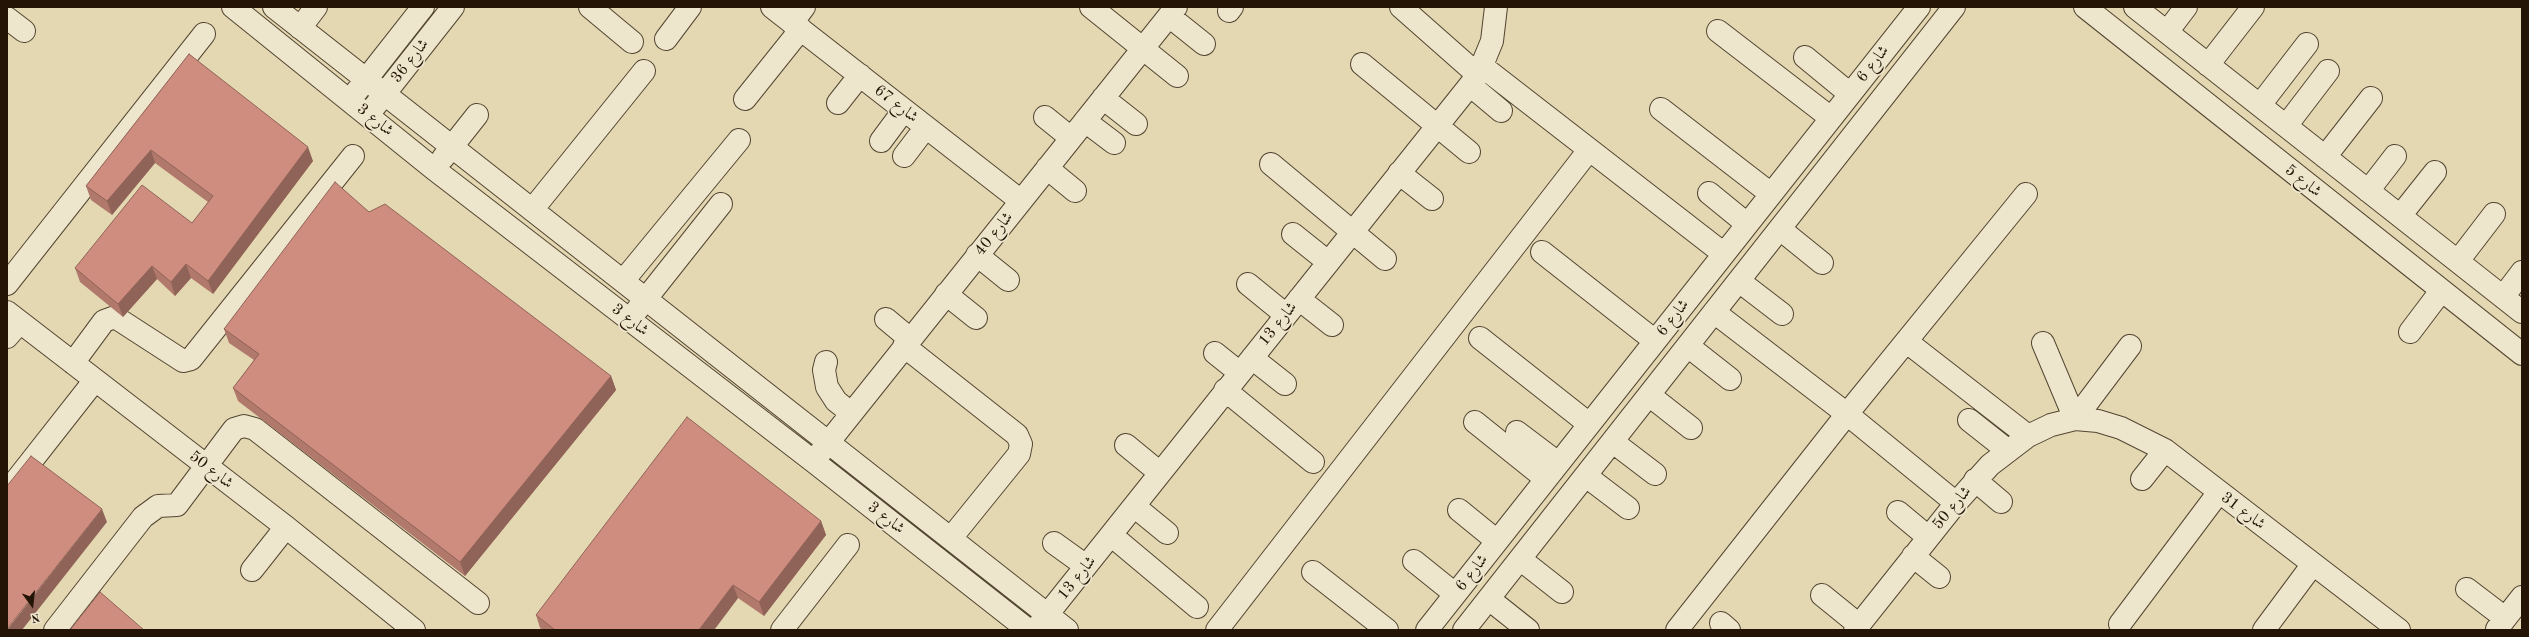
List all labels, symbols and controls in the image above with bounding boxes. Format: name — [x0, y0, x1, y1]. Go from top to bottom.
street label: شارع 36 — [387, 35, 433, 87]
street label: شارع 6 — [1853, 42, 1893, 86]
street label: شارع 67 — [870, 81, 922, 127]
street label: شارع 3 — [353, 99, 397, 141]
street label: شارع 5 — [2281, 160, 2325, 202]
street label: شارع 40 — [971, 208, 1017, 260]
street label: شارع 6 — [1653, 296, 1693, 340]
street label: شارع 13 — [1255, 298, 1301, 350]
street label: شارع 3 — [608, 300, 652, 340]
street label: شارع 50 — [185, 447, 237, 493]
street label: شارع 50 — [1928, 482, 1976, 534]
street label: شارع 31 — [2217, 488, 2269, 534]
street label: شارع 3 — [864, 498, 908, 538]
street label: شارع 6 — [1452, 551, 1492, 595]
street label: شارع 13 — [1054, 552, 1100, 604]
north arrow — [12, 585, 52, 625]
text: N — [30, 611, 41, 623]

